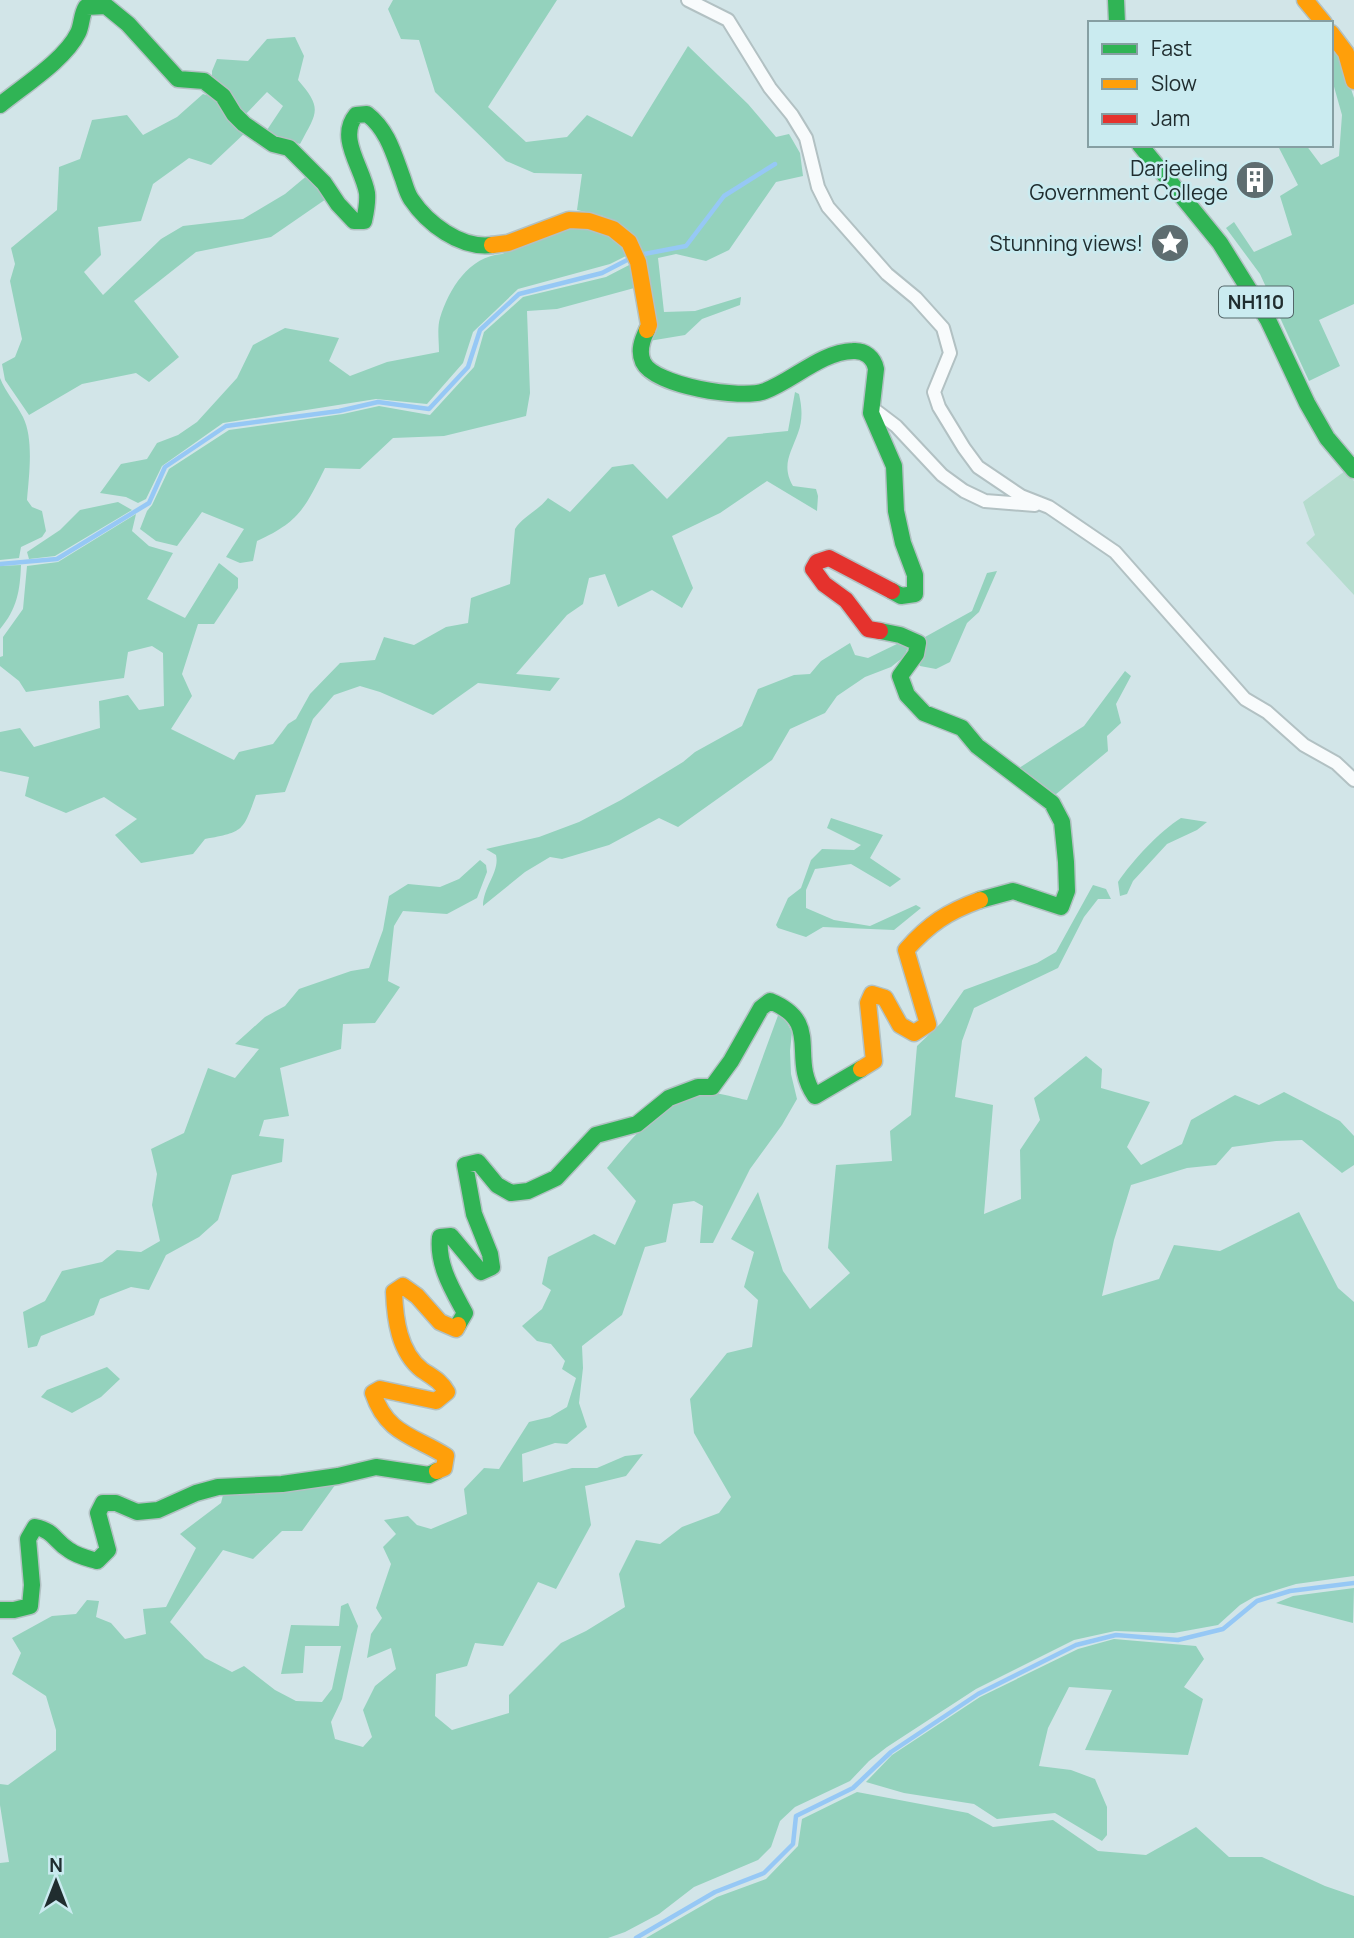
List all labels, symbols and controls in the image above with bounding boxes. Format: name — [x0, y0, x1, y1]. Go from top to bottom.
legend — [1088, 21, 1333, 147]
text: Fast — [1151, 34, 1192, 62]
text: Slow — [1151, 69, 1197, 97]
text: Jam — [1151, 104, 1190, 132]
place label: Darjeeling Government College — [1030, 154, 1228, 206]
building icon: Darjeeling Government College — [1234, 159, 1276, 201]
place icon: Stunning views! — [1149, 222, 1191, 264]
place label: Stunning views! — [989, 229, 1143, 257]
road number: NH110 — [1219, 286, 1293, 318]
north arrow — [21, 1847, 91, 1917]
text: N — [49, 1852, 63, 1878]

